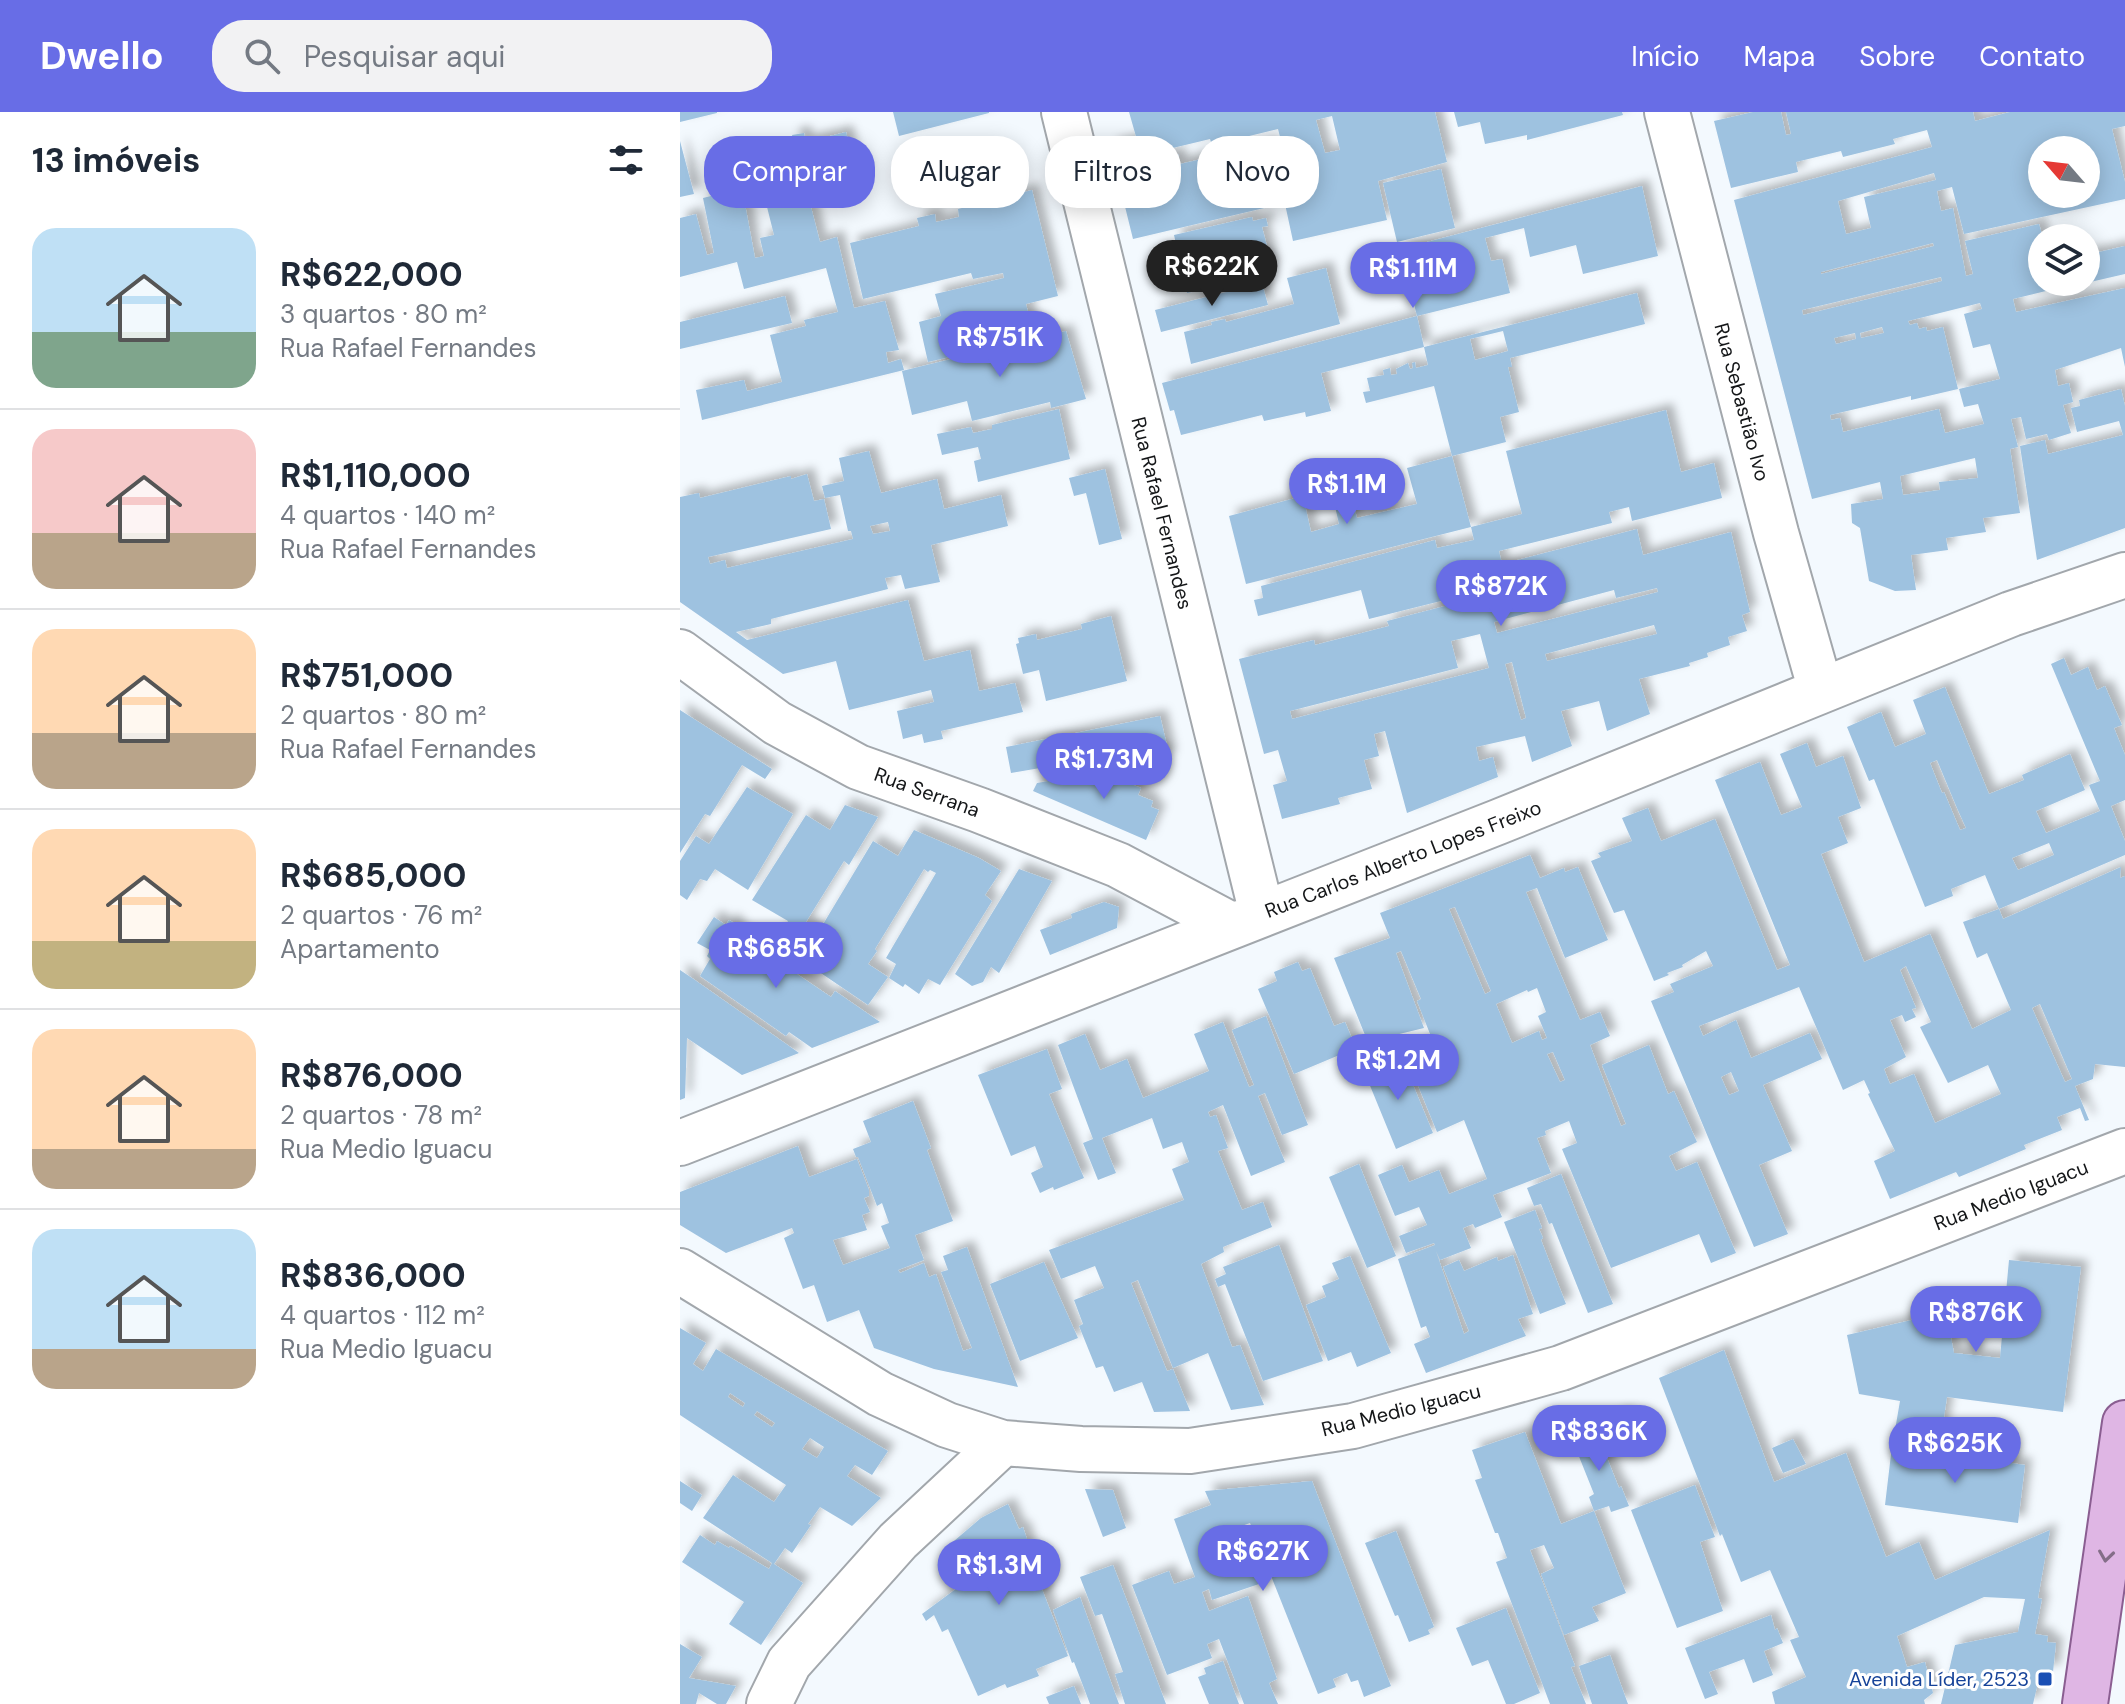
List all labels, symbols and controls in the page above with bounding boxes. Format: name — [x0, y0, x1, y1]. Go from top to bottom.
search box — [212, 20, 772, 92]
text: Dwello — [40, 31, 164, 81]
icon: search — [240, 34, 284, 78]
text: Pesquisar aqui — [304, 37, 506, 76]
text: Início — [1631, 38, 1700, 75]
text: Mapa — [1744, 38, 1815, 75]
text: Sobre — [1859, 38, 1935, 75]
text: Contato — [1979, 38, 2085, 75]
chip: Comprar — [704, 136, 875, 208]
chip: Alugar — [891, 136, 1029, 208]
chip: Filtros — [1045, 136, 1181, 208]
chip: Novo — [1197, 136, 1319, 208]
north arrow — [2028, 136, 2100, 208]
map controls — [2028, 136, 2100, 296]
text: 13 imóveis — [32, 138, 200, 183]
icon: filters — [604, 138, 648, 182]
button: layers — [2028, 224, 2100, 296]
pin: R$622K — [1147, 240, 1277, 308]
pin: R$1.11M — [1339, 242, 1487, 310]
text: R$622K — [1164, 249, 1260, 283]
text: R$1.11M — [1368, 251, 1458, 285]
text: R$622,000 — [280, 252, 463, 297]
icon: home — [96, 260, 192, 356]
text: 3 quartos · 80 m² — [280, 297, 487, 331]
pin: R$751K — [935, 311, 1065, 379]
text: R$751K — [956, 320, 1044, 354]
street label: Rua Sebastião Ivo — [1708, 320, 1776, 484]
text: Rua Rafael Fernandes — [280, 331, 536, 365]
street label: Rua Rafael Fernandes — [1126, 414, 1198, 612]
text: R$1,110,000 — [280, 453, 471, 498]
pin: R$1.1M — [1282, 458, 1412, 526]
icon: home — [96, 461, 192, 557]
text: R$1.1M — [1307, 467, 1387, 501]
text: 4 quartos · 140 m² — [280, 498, 495, 532]
text: Rua Rafael Fernandes — [280, 532, 536, 566]
pin: R$872K — [1436, 560, 1566, 628]
text: R$872K — [1454, 569, 1548, 603]
text: R$751,000 — [280, 653, 453, 698]
icon: home — [96, 661, 192, 757]
text: 2 quartos · 80 m² — [280, 698, 486, 732]
text: Rua Rafael Fernandes — [280, 732, 536, 766]
pin: R$1.73M — [1030, 733, 1178, 801]
text: R$1.73M — [1054, 742, 1154, 776]
street label: Rua Serrana — [871, 761, 983, 823]
street label: Rua Carlos Alberto Lopes Freixo — [1261, 794, 1545, 924]
text: R$685,000 — [280, 853, 466, 898]
icon: home — [96, 861, 192, 957]
text: 2 quartos · 76 m² — [280, 898, 482, 932]
pin: R$685K — [711, 922, 841, 990]
text: R$685K — [727, 931, 825, 965]
text: Apartamento — [280, 932, 440, 966]
pin: R$1.2M — [1333, 1034, 1463, 1102]
text: R$1.2M — [1355, 1043, 1441, 1077]
text: R$876,000 — [280, 1053, 463, 1098]
icon: home — [96, 1061, 192, 1157]
text: 2 quartos · 78 m² — [280, 1098, 482, 1132]
text: Rua Medio Iguacu — [280, 1132, 492, 1166]
street label: Rua Medio Iguacu — [1930, 1154, 2092, 1236]
text: R$836,000 — [280, 1253, 466, 1298]
icon: home — [96, 1261, 192, 1357]
pin: R$876K — [1911, 1286, 2041, 1354]
text: R$876K — [1928, 1295, 2024, 1329]
text: 4 quartos · 112 m² — [280, 1298, 485, 1332]
text: Rua Medio Iguacu — [280, 1332, 492, 1366]
street label: Rua Medio Iguacu — [1319, 1378, 1483, 1442]
pin: R$836K — [1534, 1405, 1664, 1473]
text: R$836K — [1550, 1414, 1648, 1448]
pin: R$625K — [1890, 1417, 2020, 1485]
text: R$625K — [1907, 1426, 2003, 1460]
pin: R$627K — [1198, 1525, 1328, 1593]
text: R$627K — [1216, 1534, 1310, 1568]
pin: R$1.3M — [934, 1539, 1064, 1607]
text: R$1.3M — [956, 1548, 1042, 1582]
one-way arrow — [2098, 1549, 2115, 1563]
place label: Avenida Líder, 2523 — [1849, 1666, 2029, 1692]
marker: Avenida Líder, 2523 — [2036, 1670, 2054, 1688]

